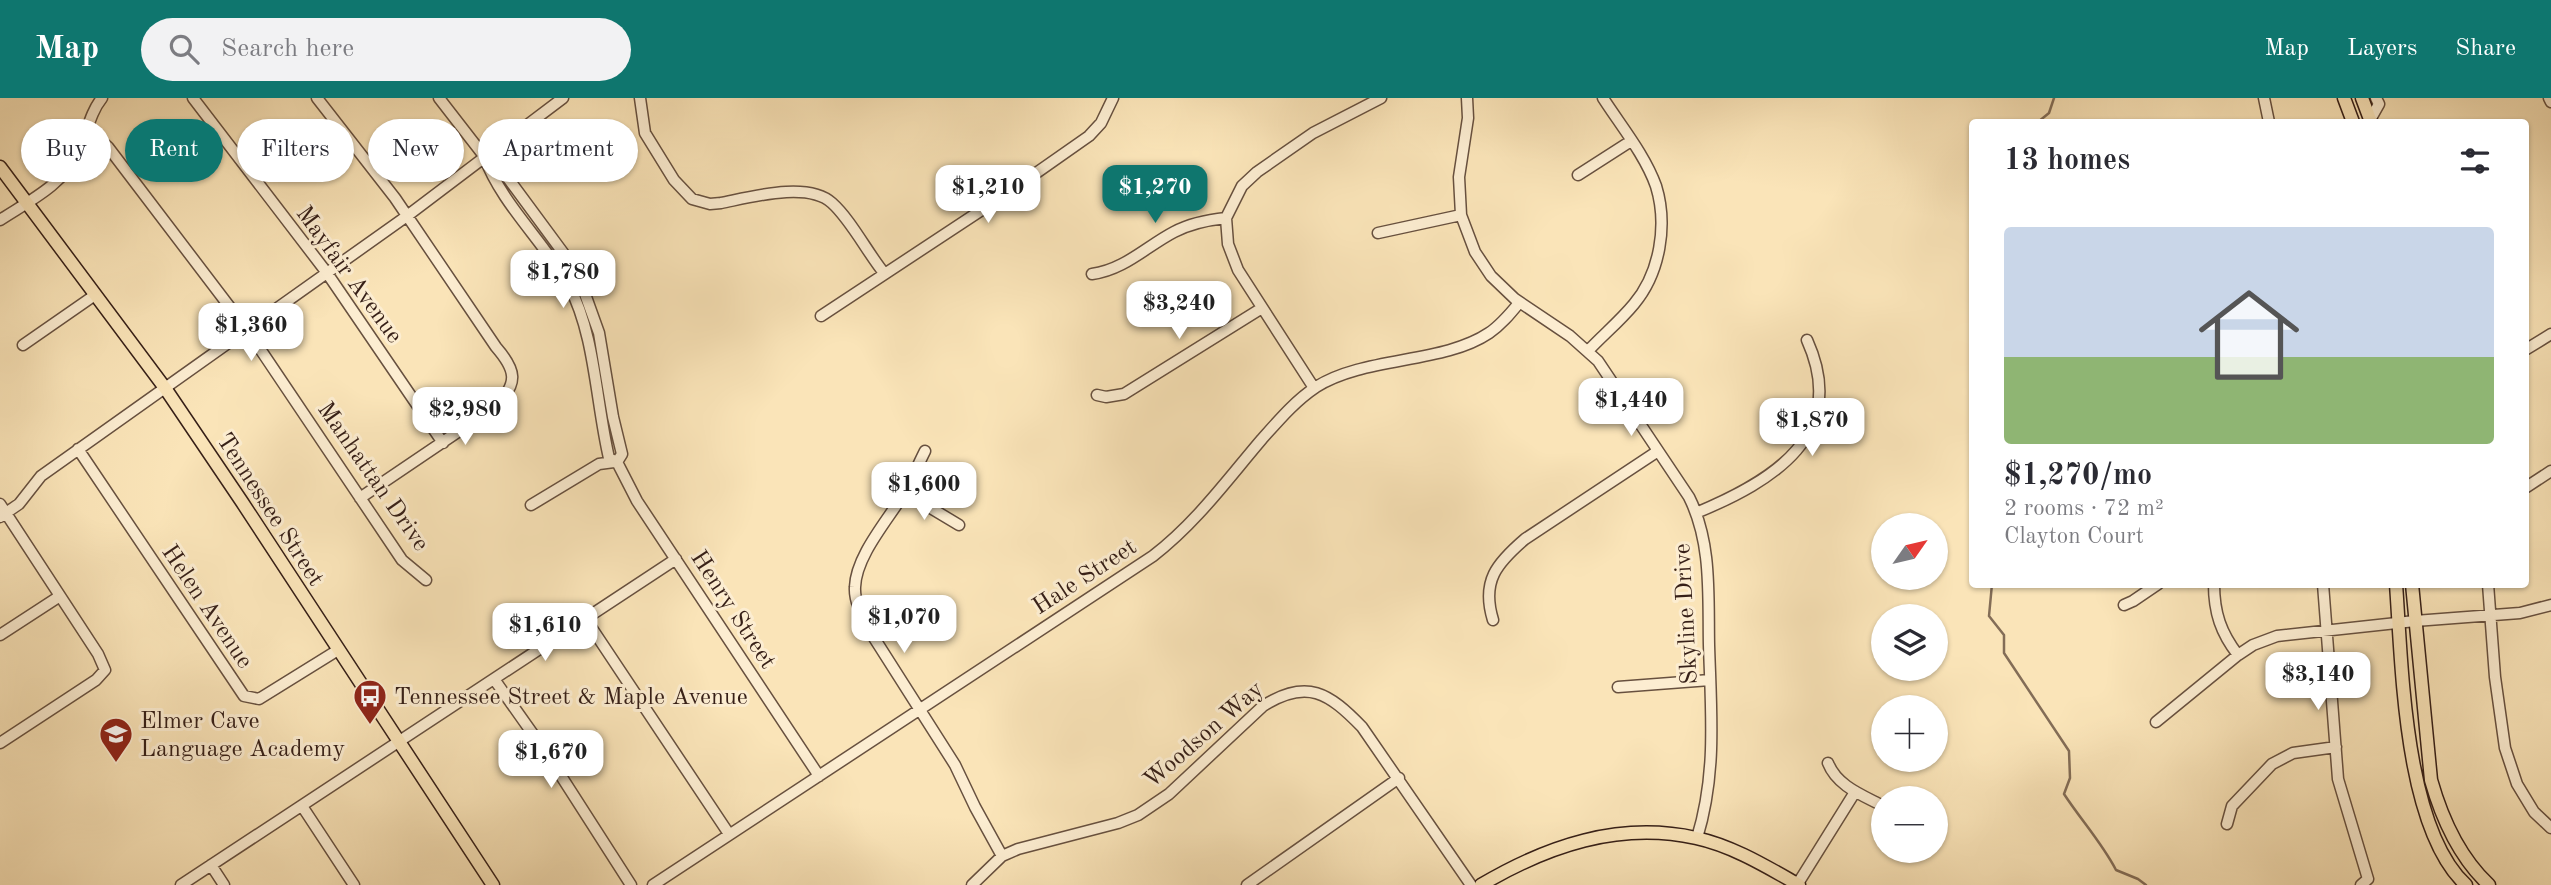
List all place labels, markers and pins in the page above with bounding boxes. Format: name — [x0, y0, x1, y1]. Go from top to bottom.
pin: $1,210 — [931, 166, 1045, 225]
pin: $1,270 — [1098, 166, 1212, 225]
pin: $1,780 — [506, 250, 620, 310]
pin: $3,240 — [1122, 282, 1236, 341]
pin: $1,360 — [194, 303, 308, 363]
pin: $1,440 — [1574, 378, 1688, 438]
pin: $2,980 — [408, 388, 522, 447]
pin: $1,870 — [1755, 398, 1869, 458]
pin: $1,600 — [867, 462, 981, 522]
pin: $1,070 — [847, 596, 961, 655]
pin: $1,610 — [488, 603, 602, 663]
pin: $3,140 — [2261, 652, 2375, 712]
bus stop icon: Tennessee Street & Maple Avenue — [351, 677, 389, 726]
place label: Tennessee Street & Maple Avenue — [394, 686, 748, 710]
place label: Elmer Cave Language Academy — [140, 710, 346, 762]
school or university icon: Elmer Cave Language Academy — [97, 715, 135, 764]
pin: $1,670 — [494, 730, 608, 790]

